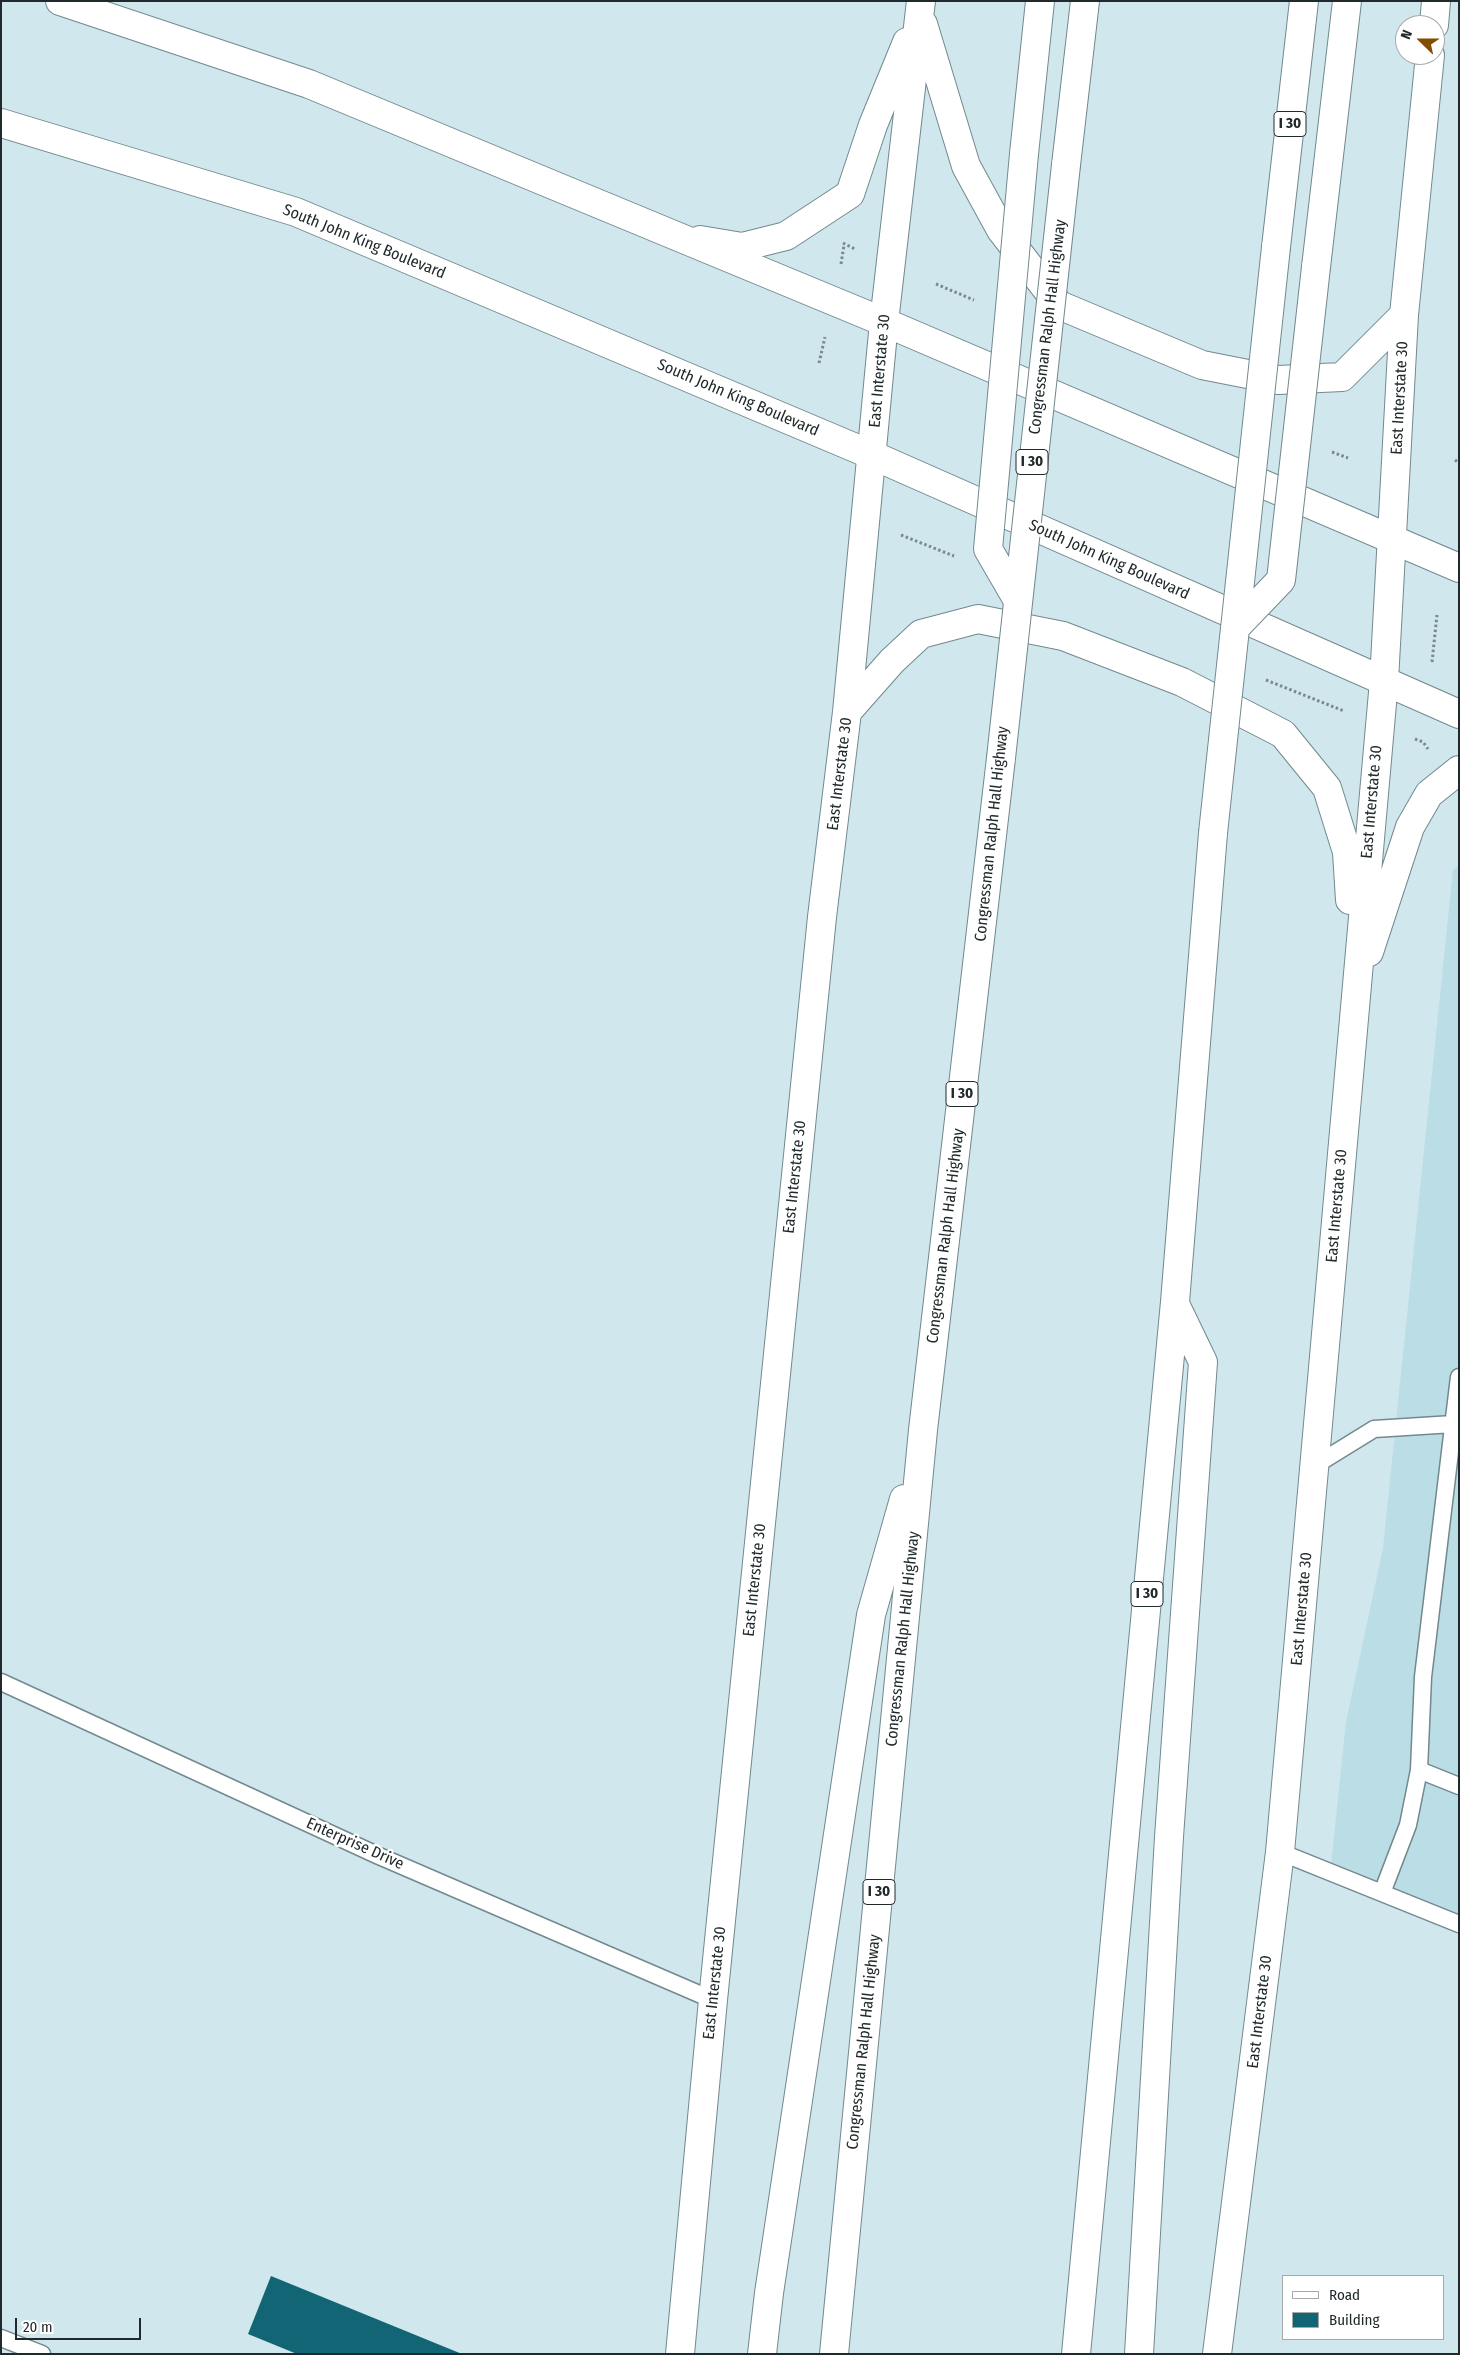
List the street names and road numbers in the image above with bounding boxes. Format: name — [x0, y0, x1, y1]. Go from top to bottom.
road number: I 30 — [1274, 112, 1306, 136]
street label: South John King Boulevard — [280, 201, 448, 283]
street label: Congressman Ralph Hall Highway — [1025, 218, 1071, 436]
street label: East Interstate 30 — [865, 314, 895, 428]
street label: East Interstate 30 — [1387, 341, 1413, 455]
street label: South John King Boulevard — [654, 355, 822, 441]
road number: I 30 — [1016, 450, 1048, 474]
street label: South John King Boulevard — [1026, 516, 1192, 604]
street label: East Interstate 30 — [824, 716, 856, 832]
street label: Congressman Ralph Hall Highway — [971, 725, 1013, 943]
street label: East Interstate 30 — [1357, 745, 1387, 859]
road number: I 30 — [946, 1082, 978, 1106]
street label: East Interstate 30 — [780, 1119, 810, 1235]
street label: Congressman Ralph Hall Highway — [923, 1127, 969, 1345]
street label: East Interstate 30 — [1322, 1149, 1352, 1263]
street label: East Interstate 30 — [740, 1522, 770, 1638]
street label: Congressman Ralph Hall Highway — [882, 1530, 924, 1748]
street label: East Interstate 30 — [1287, 1552, 1317, 1666]
road number: I 30 — [1131, 1582, 1163, 1606]
street label: Enterprise Drive — [303, 1814, 407, 1874]
road number: I 30 — [863, 1880, 895, 1904]
street label: East Interstate 30 — [700, 1925, 730, 2041]
street label: Congressman Ralph Hall Highway — [843, 1933, 885, 2151]
street label: East Interstate 30 — [1244, 1954, 1276, 2070]

